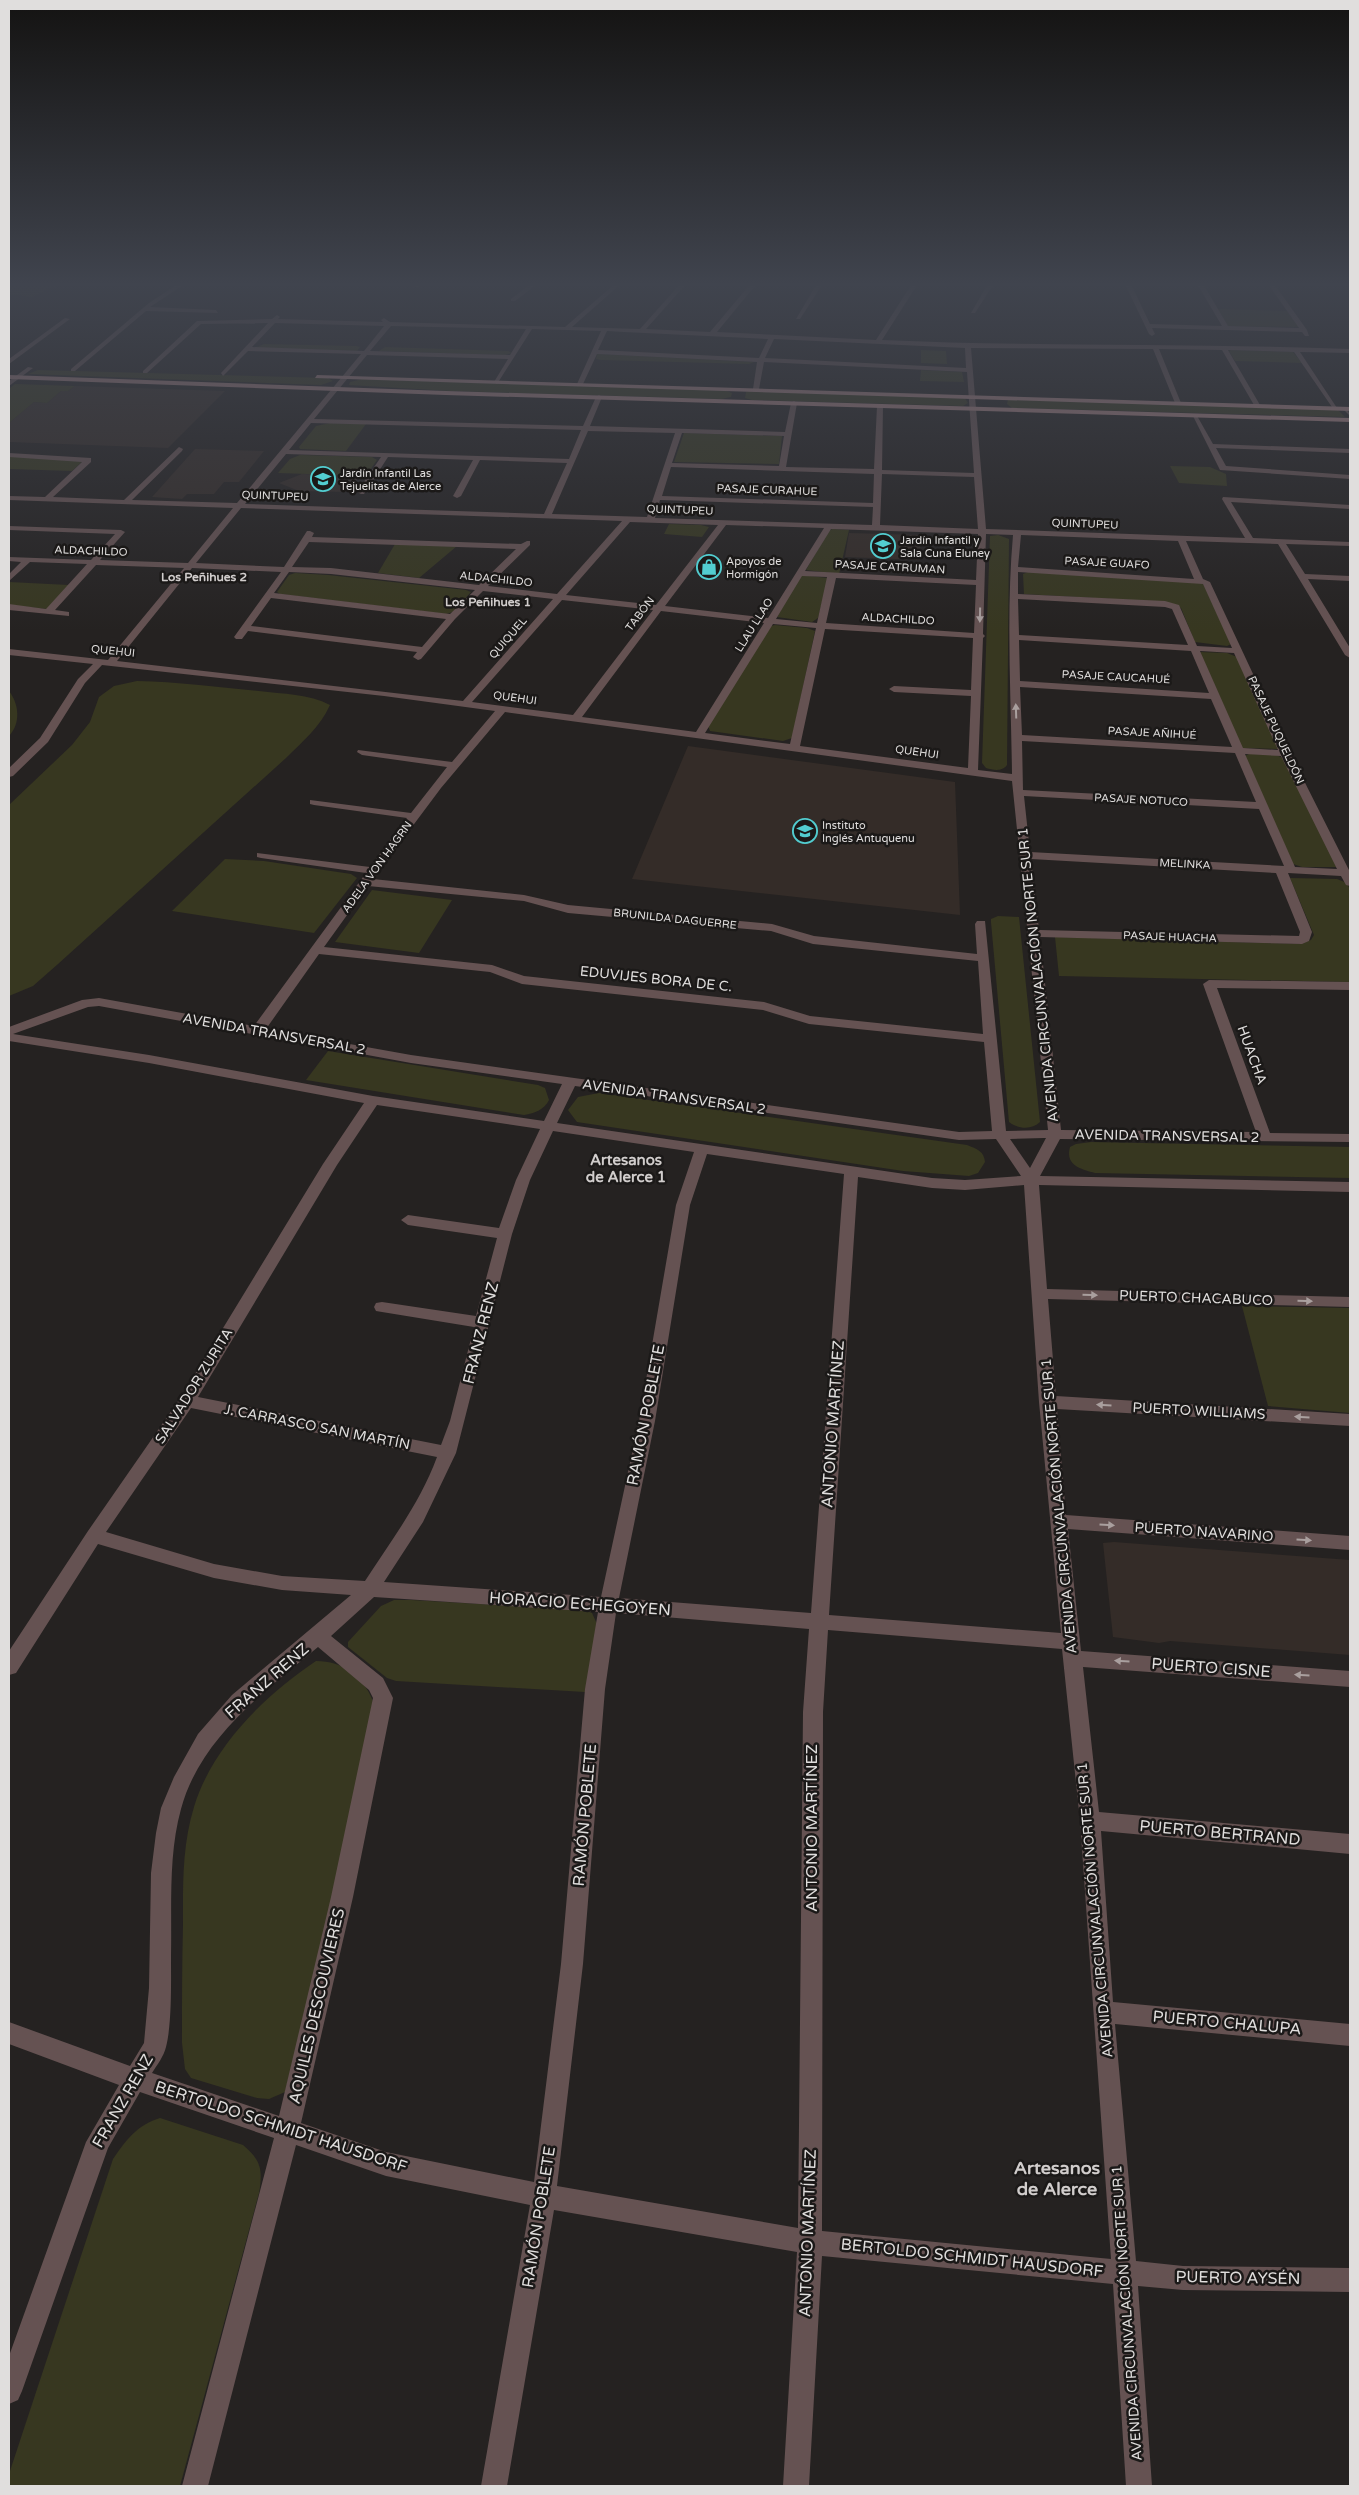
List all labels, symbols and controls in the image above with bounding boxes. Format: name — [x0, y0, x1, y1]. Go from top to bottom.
school or university icon: Jardín Infantil Las Tejuelitas de Alerce — [310, 466, 336, 492]
place label: Jardín Infantil Las Tejuelitas de Alerce — [340, 467, 441, 493]
street label: PASAJE CURAHUE — [716, 482, 818, 498]
street label: QUINTUPEU — [241, 488, 309, 504]
street label: QUINTUPEU — [646, 502, 714, 518]
street label: QUINTUPEU — [1051, 516, 1119, 532]
school or university icon: Jardín Infantil y Sala Cuna Eluney — [870, 533, 896, 559]
place label: Jardín Infantil y Sala Cuna Eluney — [900, 534, 990, 560]
street label: ALDACHILDO — [54, 543, 128, 559]
shop icon: Apoyos de Hormigón — [696, 554, 722, 580]
street label: PASAJE GUAFO — [1064, 554, 1150, 572]
place label: Apoyos de Hormigón — [726, 555, 782, 581]
street label: PASAJE CATRUMAN — [834, 558, 946, 576]
street label: ALDACHILDO — [459, 569, 533, 589]
district label: Los Peñihues 2 — [161, 570, 247, 584]
street label: TABÓN — [622, 594, 657, 634]
district label: Los Peñihues 1 — [445, 595, 531, 609]
street label: LLAU LLAO — [732, 596, 776, 654]
one-way arrow — [976, 608, 984, 624]
street label: ALDACHILDO — [861, 611, 935, 627]
street label: QUIQUEL — [486, 614, 530, 662]
street label: QUEHUI — [90, 642, 136, 660]
street label: PASAJE CAUCAHUÉ — [1061, 667, 1171, 686]
street label: PASAJE PUQUELDÓN — [1245, 674, 1308, 786]
street label: QUEHUI — [492, 688, 538, 708]
one-way arrow — [1012, 703, 1020, 719]
street label: PASAJE AÑIHUÉ — [1107, 723, 1197, 742]
street label: QUEHUI — [894, 742, 940, 762]
street label: PASAJE NOTUCO — [1094, 791, 1188, 809]
school or university icon: Instituto Inglés Antuquenu — [792, 818, 818, 844]
street label: ADELA VON HAGRN — [339, 819, 415, 915]
place label: Instituto Inglés Antuquenu — [822, 819, 915, 845]
street label: AVENIDA CIRCUNVALACIÓN NORTE SUR 1 — [1014, 827, 1062, 1123]
street label: MELINKA — [1159, 856, 1211, 872]
street label: BRUNILDA DAGUERRE — [613, 906, 737, 932]
street label: PASAJE HUACHA — [1123, 929, 1217, 945]
street label: EDUVIJES BORA DE C. — [579, 963, 733, 995]
street label: AVENIDA TRANSVERSAL 2 — [181, 1010, 367, 1058]
street label: HUACHA — [1233, 1023, 1271, 1087]
street label: AVENIDA TRANSVERSAL 2 — [581, 1076, 767, 1118]
street label: AVENIDA TRANSVERSAL 2 — [1074, 1126, 1260, 1146]
district label: Artesanos de Alerce 1 — [586, 1151, 666, 1186]
street label: FRANZ RENZ — [459, 1280, 503, 1386]
street label: PUERTO CHACABUCO — [1119, 1287, 1273, 1309]
one-way arrow — [1083, 1292, 1099, 1300]
one-way arrow — [1298, 1297, 1314, 1305]
street label: SALVADOR ZURITA — [152, 1325, 236, 1447]
street label: ANTONIO MARTÍNEZ — [817, 1339, 849, 1509]
street label: RAMÓN POBLETE — [623, 1343, 669, 1487]
street label: AVENIDA CIRCUNVALACIÓN NORTE SUR 1 — [1038, 1358, 1080, 1654]
street label: PUERTO WILLIAMS — [1132, 1399, 1266, 1423]
street label: J. CARRASCO SAN MARTÍN — [223, 1401, 411, 1453]
one-way arrow — [1096, 1401, 1112, 1409]
one-way arrow — [1293, 1413, 1309, 1421]
street label: PUERTO NAVARINO — [1134, 1519, 1274, 1545]
one-way arrow — [1099, 1521, 1115, 1529]
one-way arrow — [1296, 1536, 1312, 1544]
street label: HORACIO ECHEGOYEN — [488, 1588, 672, 1620]
street label: FRANZ RENZ — [221, 1639, 313, 1723]
street label: PUERTO CISNE — [1151, 1654, 1271, 1682]
one-way arrow — [1114, 1657, 1130, 1665]
one-way arrow — [1293, 1671, 1309, 1679]
street label: RAMÓN POBLETE — [569, 1743, 601, 1887]
street label: ANTONIO MARTÍNEZ — [802, 1744, 822, 1912]
street label: AVENIDA CIRCUNVALACIÓN NORTE SUR 1 — [1074, 1762, 1116, 2058]
street label: PUERTO BERTRAND — [1139, 1816, 1301, 1850]
street label: AQUILES DESCOUVIERES — [285, 1906, 349, 2106]
street label: PUERTO CHALUPA — [1152, 2007, 1302, 2039]
street label: FRANZ RENZ — [88, 2051, 158, 2151]
street label: BERTOLDO SCHMIDT HAUSDORF — [152, 2077, 410, 2177]
street label: RAMÓN POBLETE — [518, 2145, 560, 2289]
street label: ANTONIO MARTÍNEZ — [795, 2149, 821, 2317]
district label: Artesanos de Alerce — [1014, 2157, 1101, 2200]
street label: AVENIDA CIRCUNVALACIÓN NORTE SUR 1 — [1108, 2165, 1146, 2461]
street label: BERTOLDO SCHMIDT HAUSDORF — [840, 2234, 1104, 2282]
street label: PUERTO AYSÉN — [1175, 2267, 1301, 2289]

